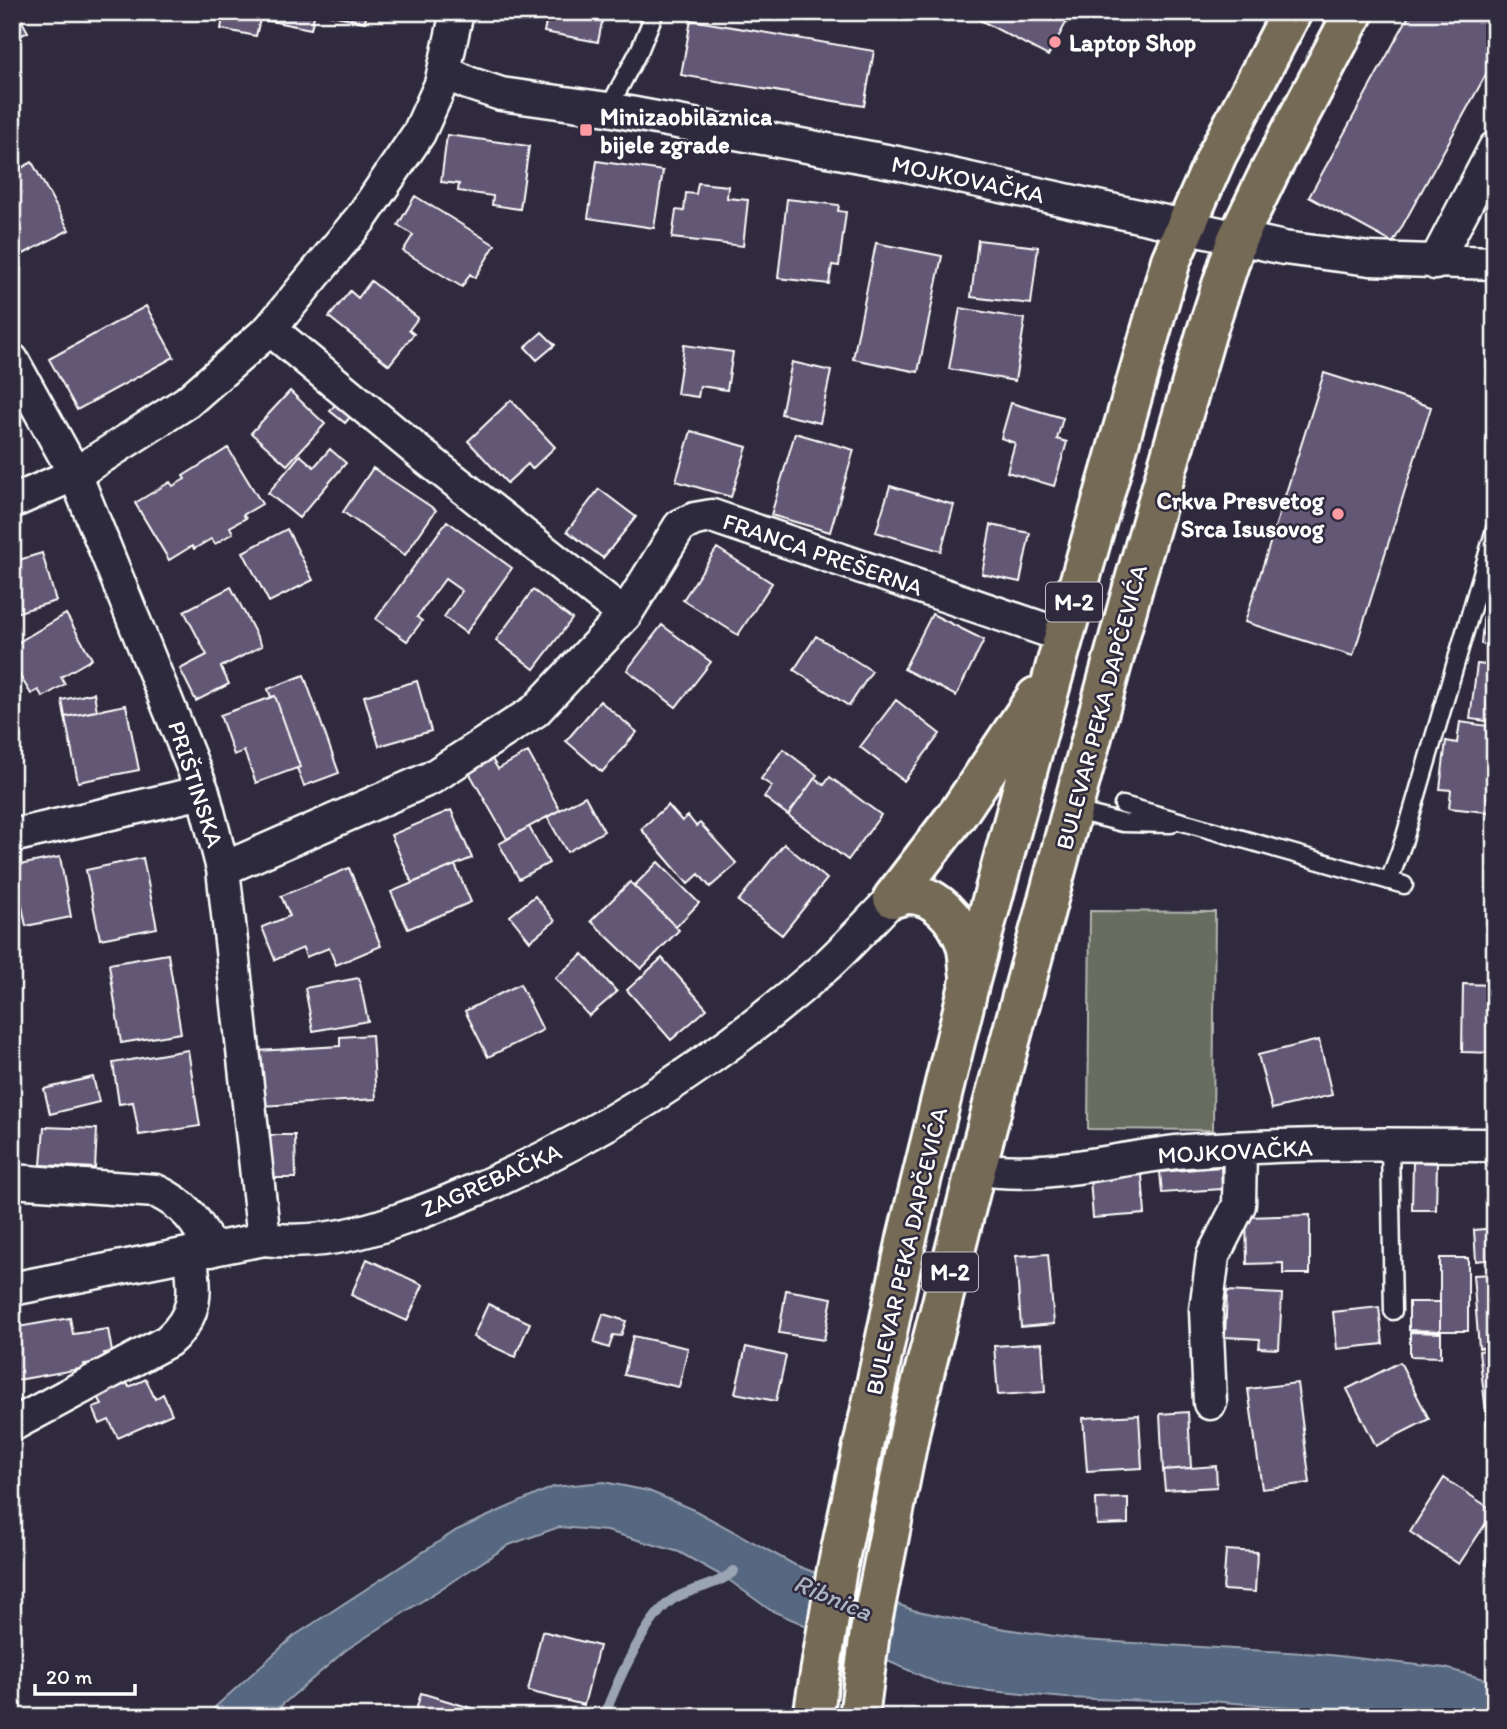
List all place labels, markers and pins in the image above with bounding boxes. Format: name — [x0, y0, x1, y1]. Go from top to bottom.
place label: Laptop Shop — [1069, 28, 1196, 58]
marker: Laptop Shop — [1047, 34, 1063, 50]
place label: Minizaobilaznica bijele zgrade — [600, 102, 772, 160]
marker: Minizaobilaznica bijele zgrade — [578, 122, 594, 138]
place label: Crkva Presvetog Srca Isusovog — [1157, 486, 1325, 544]
marker: Crkva Presvetog Srca Isusovog — [1330, 506, 1346, 522]

